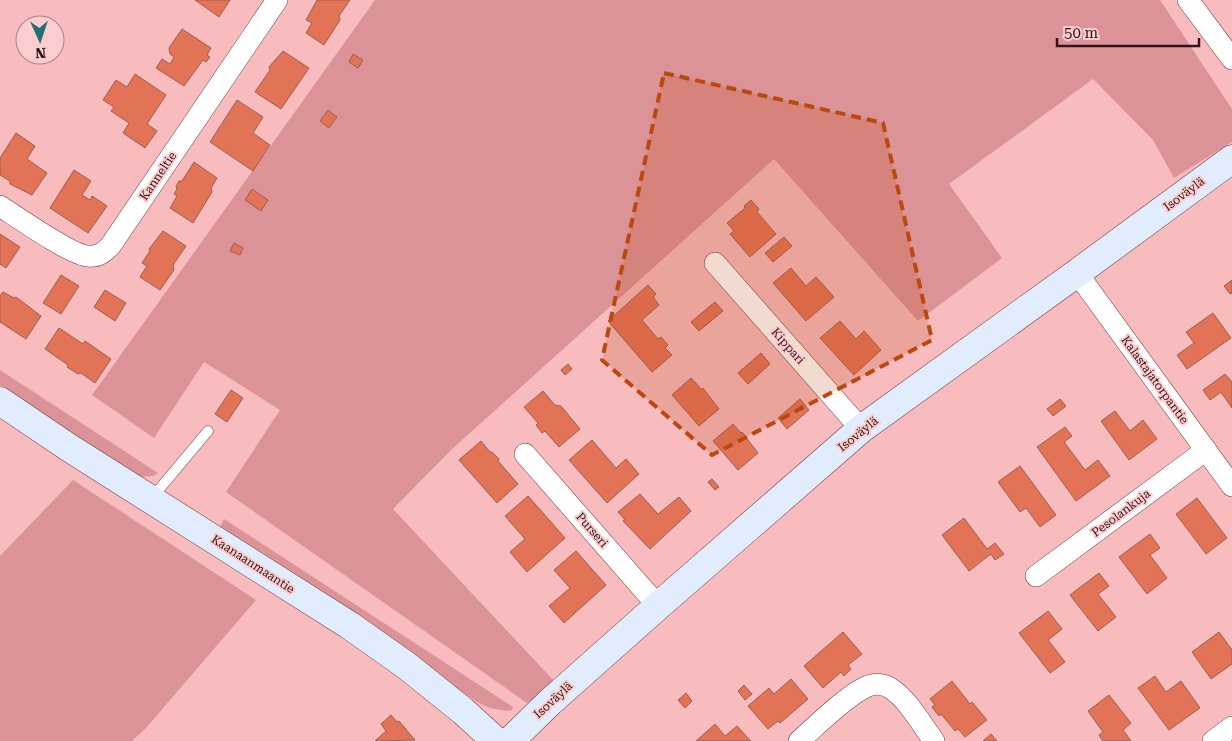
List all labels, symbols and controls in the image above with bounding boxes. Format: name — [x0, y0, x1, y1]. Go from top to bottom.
north arrow — [15, 15, 65, 65]
scale bar — [1057, 15, 1200, 47]
text: 50 m — [1064, 24, 1099, 42]
text: N — [35, 45, 46, 61]
street label: Kanneltie — [137, 149, 180, 203]
street label: Isoväylä — [1161, 174, 1208, 214]
street label: Kippari — [768, 325, 808, 367]
street label: Kalastajatorpantie — [1118, 333, 1192, 427]
street label: Isoväylä — [835, 413, 881, 454]
street label: Pesolankuja — [1089, 486, 1153, 540]
street label: Purseri — [573, 510, 611, 550]
street label: Kaanaanmaantie — [209, 532, 298, 596]
street label: Isoväylä — [531, 678, 576, 721]

